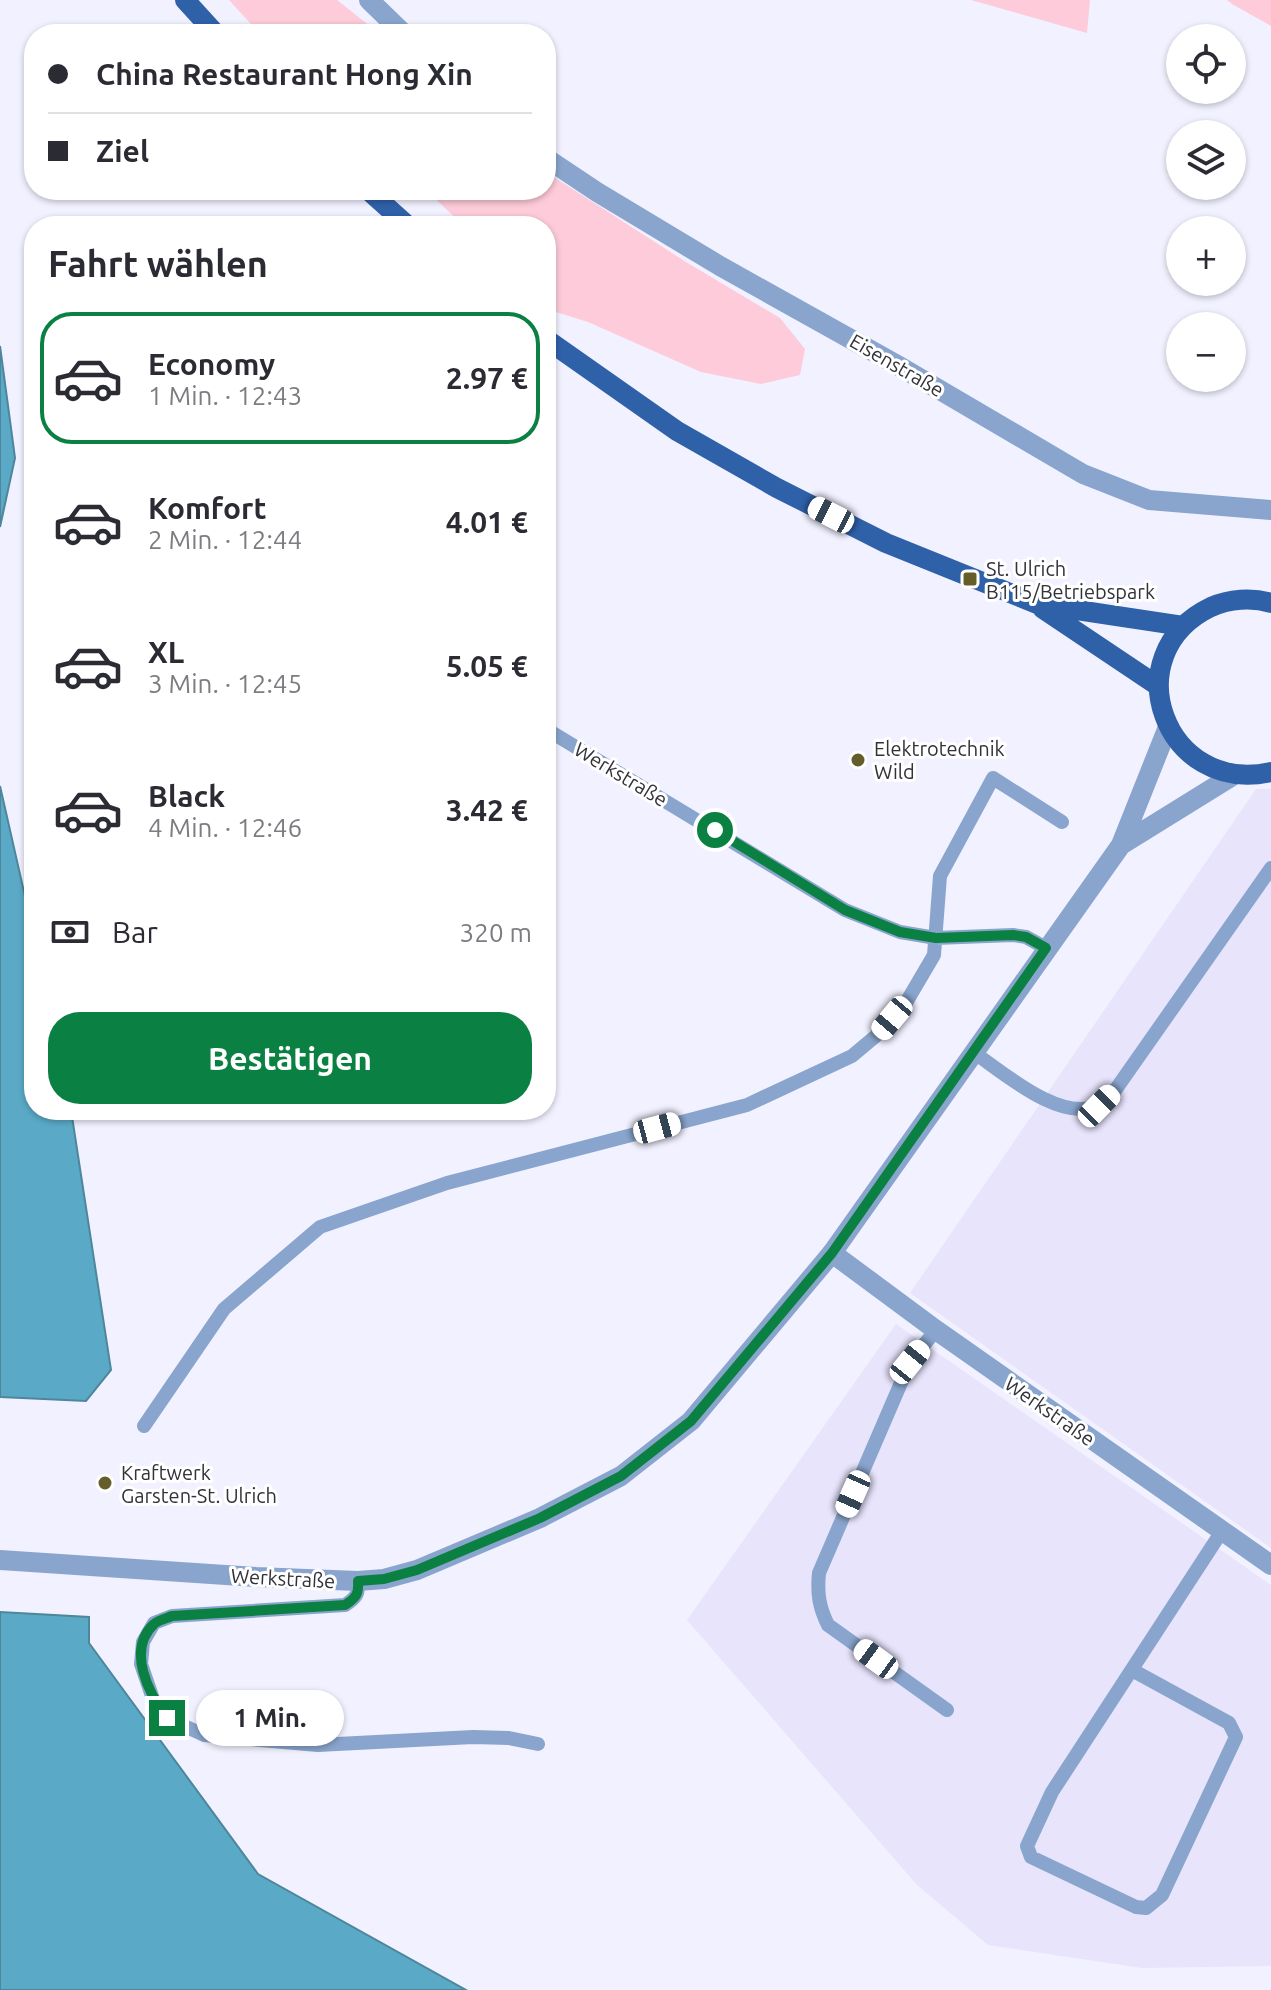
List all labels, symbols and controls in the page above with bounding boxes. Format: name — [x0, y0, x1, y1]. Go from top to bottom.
map controls — [1166, 24, 1246, 392]
button: locate — [1166, 24, 1246, 104]
text: China Restaurant Hong Xin — [96, 57, 473, 91]
button: layers — [1166, 120, 1246, 200]
text: Ziel — [96, 134, 149, 168]
button: + — [1166, 216, 1246, 296]
text: Fahrt wählen — [48, 243, 268, 284]
button: − — [1166, 312, 1246, 392]
street label: Eisenstraße — [846, 329, 948, 401]
icon: car — [52, 342, 124, 414]
text: Economy — [148, 347, 275, 381]
text: 2.97 € — [446, 361, 528, 395]
text: 1 Min. · 12:43 — [148, 381, 302, 410]
icon: car — [52, 486, 124, 558]
text: Komfort — [148, 491, 266, 525]
car — [804, 493, 858, 537]
text: 4.01 € — [446, 505, 528, 539]
text: 2 Min. · 12:44 — [148, 525, 302, 554]
place label: St. Ulrich B115/Betriebspark — [986, 557, 1155, 603]
marker: St. Ulrich B115/Betriebspark — [961, 570, 979, 588]
icon: car — [52, 630, 124, 702]
text: XL — [148, 635, 184, 669]
text: 5.05 € — [446, 649, 528, 683]
text: 3 Min. · 12:45 — [148, 669, 302, 698]
street label: Werkstraße — [570, 737, 672, 811]
place label: Elektrotechnik Wild — [874, 737, 1005, 783]
marker: Elektrotechnik Wild — [849, 751, 867, 769]
icon: car — [52, 774, 124, 846]
text: Black — [148, 779, 225, 813]
text: 3.42 € — [446, 793, 528, 827]
route start — [697, 812, 733, 848]
text: 4 Min. · 12:46 — [148, 813, 302, 842]
icon: cash — [48, 910, 92, 954]
text: Bar — [112, 915, 158, 949]
text: 320 m — [460, 918, 532, 947]
car — [867, 992, 917, 1044]
button: Bestätigen — [48, 1012, 532, 1104]
car — [1074, 1081, 1124, 1131]
car — [631, 1110, 683, 1146]
car — [886, 1336, 934, 1388]
street label: Werkstraße — [1001, 1372, 1099, 1450]
place label: Kraftwerk Garsten-St. Ulrich — [121, 1461, 277, 1507]
car — [832, 1467, 874, 1521]
marker: Kraftwerk Garsten-St. Ulrich — [96, 1474, 114, 1492]
street label: Werkstraße — [230, 1564, 336, 1592]
car — [850, 1635, 902, 1683]
callout: 1 Min. — [195, 1690, 343, 1746]
route end — [149, 1700, 185, 1736]
text: 1 Min. — [234, 1703, 306, 1732]

